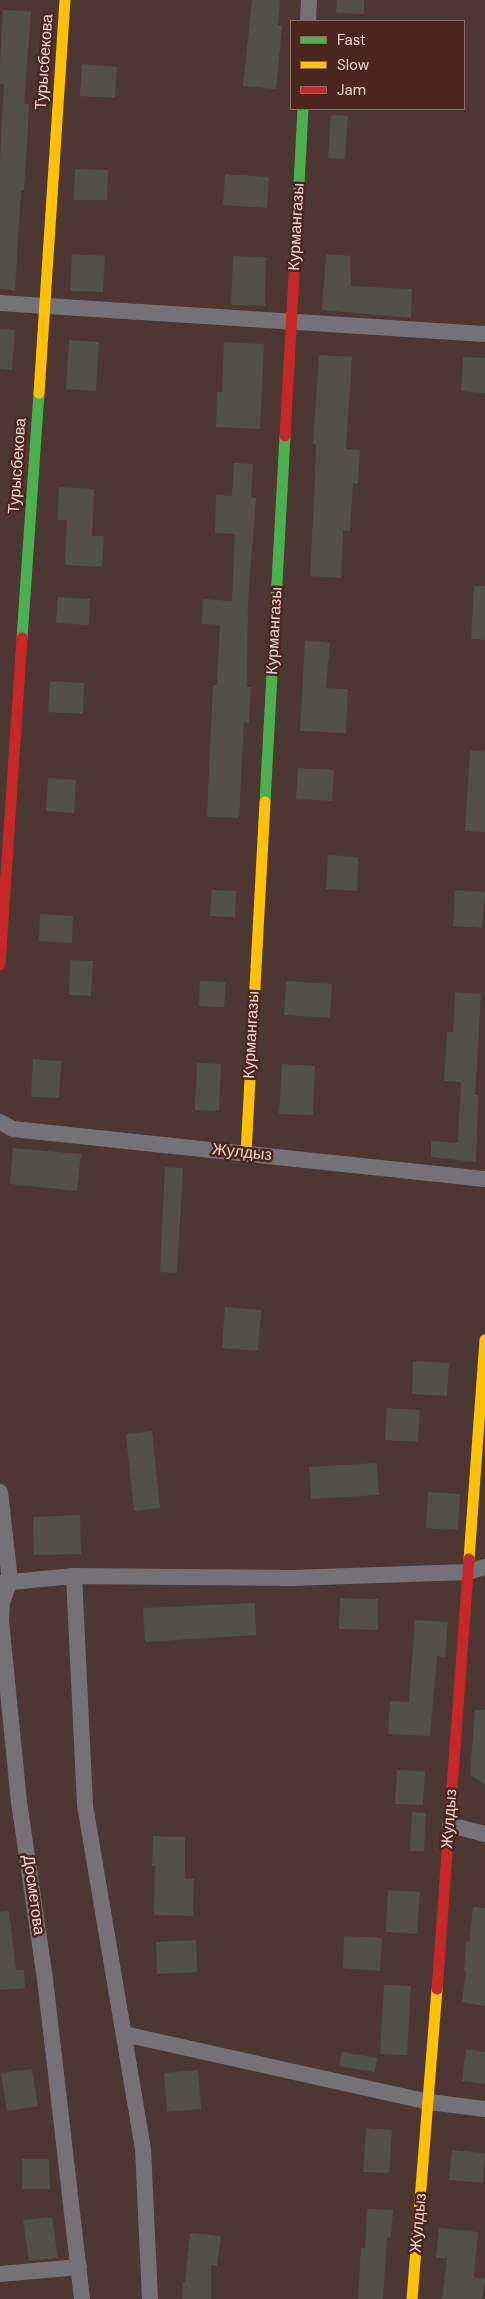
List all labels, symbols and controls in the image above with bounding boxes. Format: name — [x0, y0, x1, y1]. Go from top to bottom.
street label: Турысбекова — [32, 13, 58, 111]
legend — [290, 20, 465, 110]
text: Fast — [337, 30, 366, 50]
text: Slow — [337, 55, 369, 75]
text: Jam — [337, 80, 366, 100]
street label: Курмангазы — [285, 183, 309, 271]
street label: Турысбекова — [5, 417, 31, 515]
street label: Курмангазы — [263, 587, 287, 675]
street label: Курмангазы — [240, 991, 264, 1079]
street label: Жулдыз — [211, 1140, 273, 1166]
street label: Жулдыз — [438, 1789, 462, 1849]
street label: Досметова — [18, 1854, 48, 1936]
street label: Жулдыз — [407, 2192, 431, 2254]

